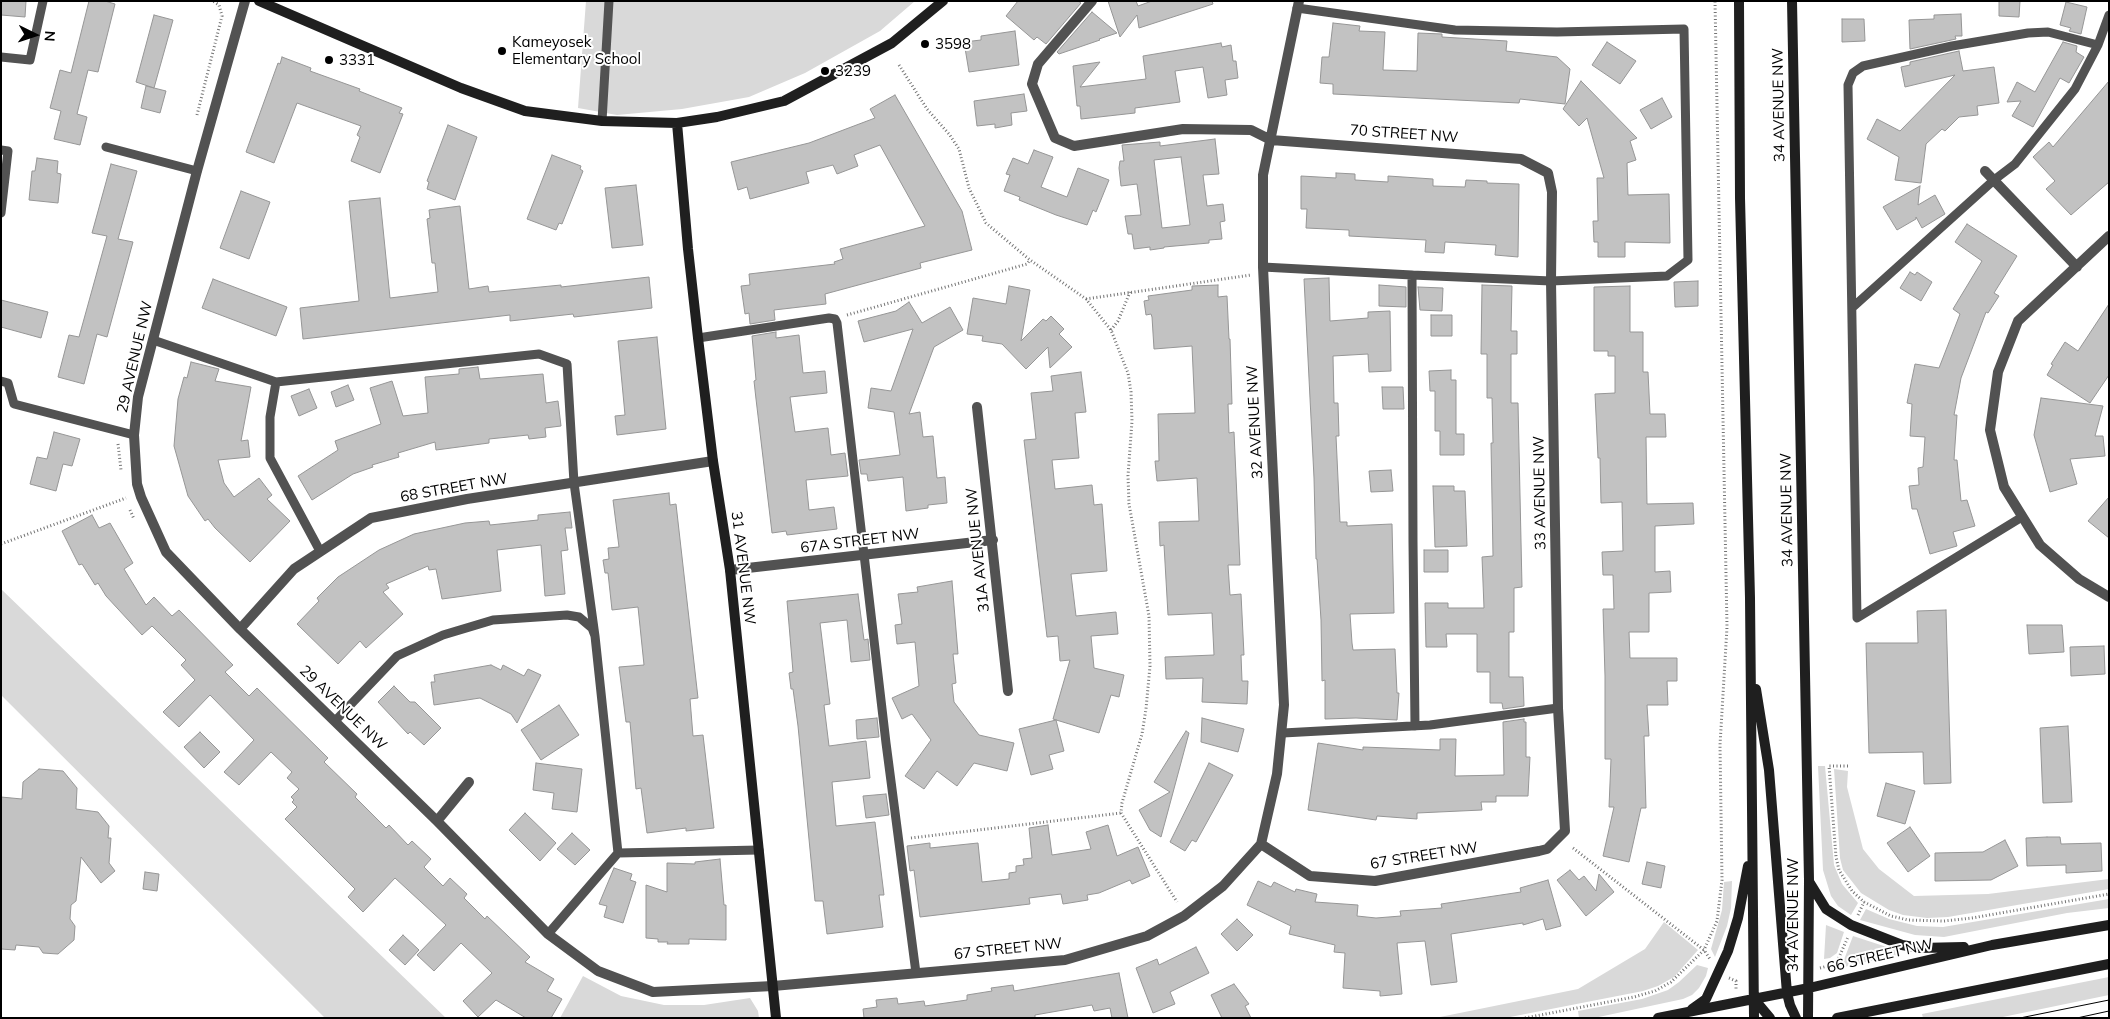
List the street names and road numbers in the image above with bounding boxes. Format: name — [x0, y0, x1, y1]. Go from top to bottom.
street label: 34 AVENUE NW — [1769, 48, 1789, 162]
street label: 70 STREET NW — [1349, 121, 1459, 147]
street label: 29 AVENUE NW — [113, 299, 157, 415]
street label: 32 AVENUE NW — [1243, 365, 1267, 479]
street label: 33 AVENUE NW — [1530, 436, 1550, 550]
street label: 34 AVENUE NW — [1777, 453, 1797, 567]
street label: 68 STREET NW — [399, 470, 509, 506]
street label: 31A AVENUE NW — [963, 487, 993, 613]
street label: 31 AVENUE NW — [727, 510, 759, 626]
street label: 67A STREET NW — [799, 525, 921, 557]
street label: 29 AVENUE NW — [296, 662, 390, 754]
street label: 67 STREET NW — [1369, 839, 1479, 873]
street label: 34 AVENUE NW — [1784, 858, 1802, 972]
street label: 67 STREET NW — [953, 934, 1063, 964]
street label: 66 STREET NW — [1825, 935, 1935, 977]

